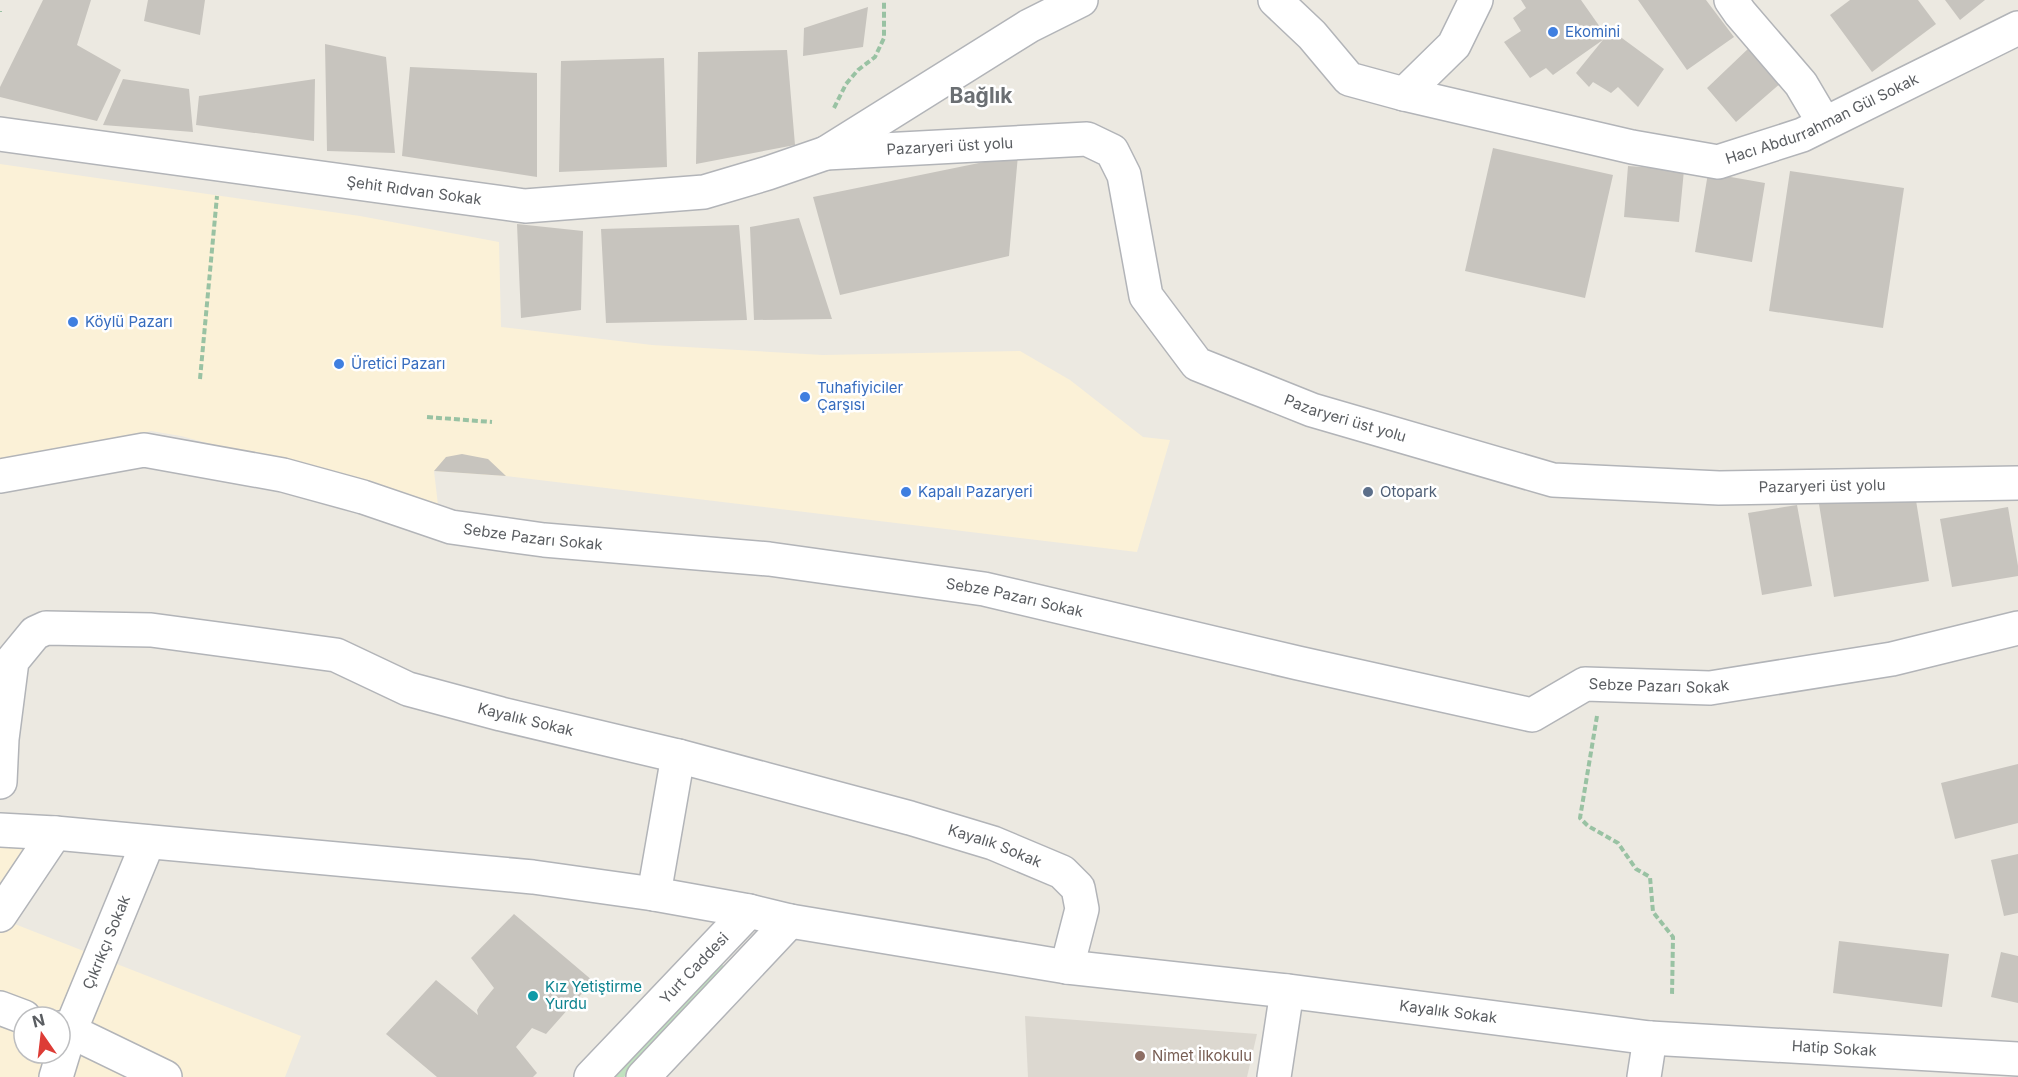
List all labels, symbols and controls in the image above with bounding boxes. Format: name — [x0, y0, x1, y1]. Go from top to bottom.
place label: Ekomini — [1565, 22, 1620, 41]
marker: Ekomini — [1546, 25, 1560, 39]
street label: Hacı Abdurrahman Gül Sokak — [1723, 69, 1922, 168]
district label: Bağlık — [950, 83, 1013, 108]
street label: Pazaryeri üst yolu — [886, 133, 1014, 159]
street label: Şehit Rıdvan Sokak — [346, 172, 484, 209]
place label: Köylü Pazarı — [85, 312, 173, 331]
marker: Köylü Pazarı — [66, 315, 80, 329]
place label: Üretici Pazarı — [351, 354, 446, 373]
marker: Üretici Pazarı — [332, 357, 346, 371]
place label: Tuhafiyiciler Çarşısı — [817, 378, 904, 414]
marker: Tuhafiyiciler Çarşısı — [798, 390, 812, 404]
street label: Pazaryeri üst yolu — [1282, 390, 1409, 446]
street label: Pazaryeri üst yolu — [1758, 475, 1886, 496]
place label: Kapalı Pazaryeri — [918, 482, 1033, 501]
place label: Otopark — [1380, 482, 1438, 501]
marker: Kapalı Pazaryeri — [899, 485, 913, 499]
marker: Otopark — [1361, 485, 1375, 499]
street label: Sebze Pazarı Sokak — [462, 519, 604, 554]
street label: Sebze Pazarı Sokak — [945, 574, 1086, 621]
street label: Sebze Pazarı Sokak — [1588, 674, 1731, 697]
street label: Kayalık Sokak — [476, 698, 577, 740]
street label: Kayalık Sokak — [946, 820, 1045, 872]
street label: Çıkrıkçı Sokak — [78, 891, 134, 992]
street label: Yurt Caddesi — [656, 928, 733, 1008]
place label: Kız Yetiştirme Yurdu — [545, 977, 642, 1013]
marker: Kız Yetiştirme Yurdu — [526, 989, 540, 1003]
street label: Kayalık Sokak — [1398, 996, 1499, 1027]
north arrow — [12, 1005, 72, 1065]
text: N — [30, 1009, 47, 1032]
street label: Hatip Sokak — [1791, 1036, 1878, 1060]
place label: Nimet İlkokulu — [1152, 1046, 1252, 1065]
marker: Nimet İlkokulu — [1133, 1049, 1147, 1063]

